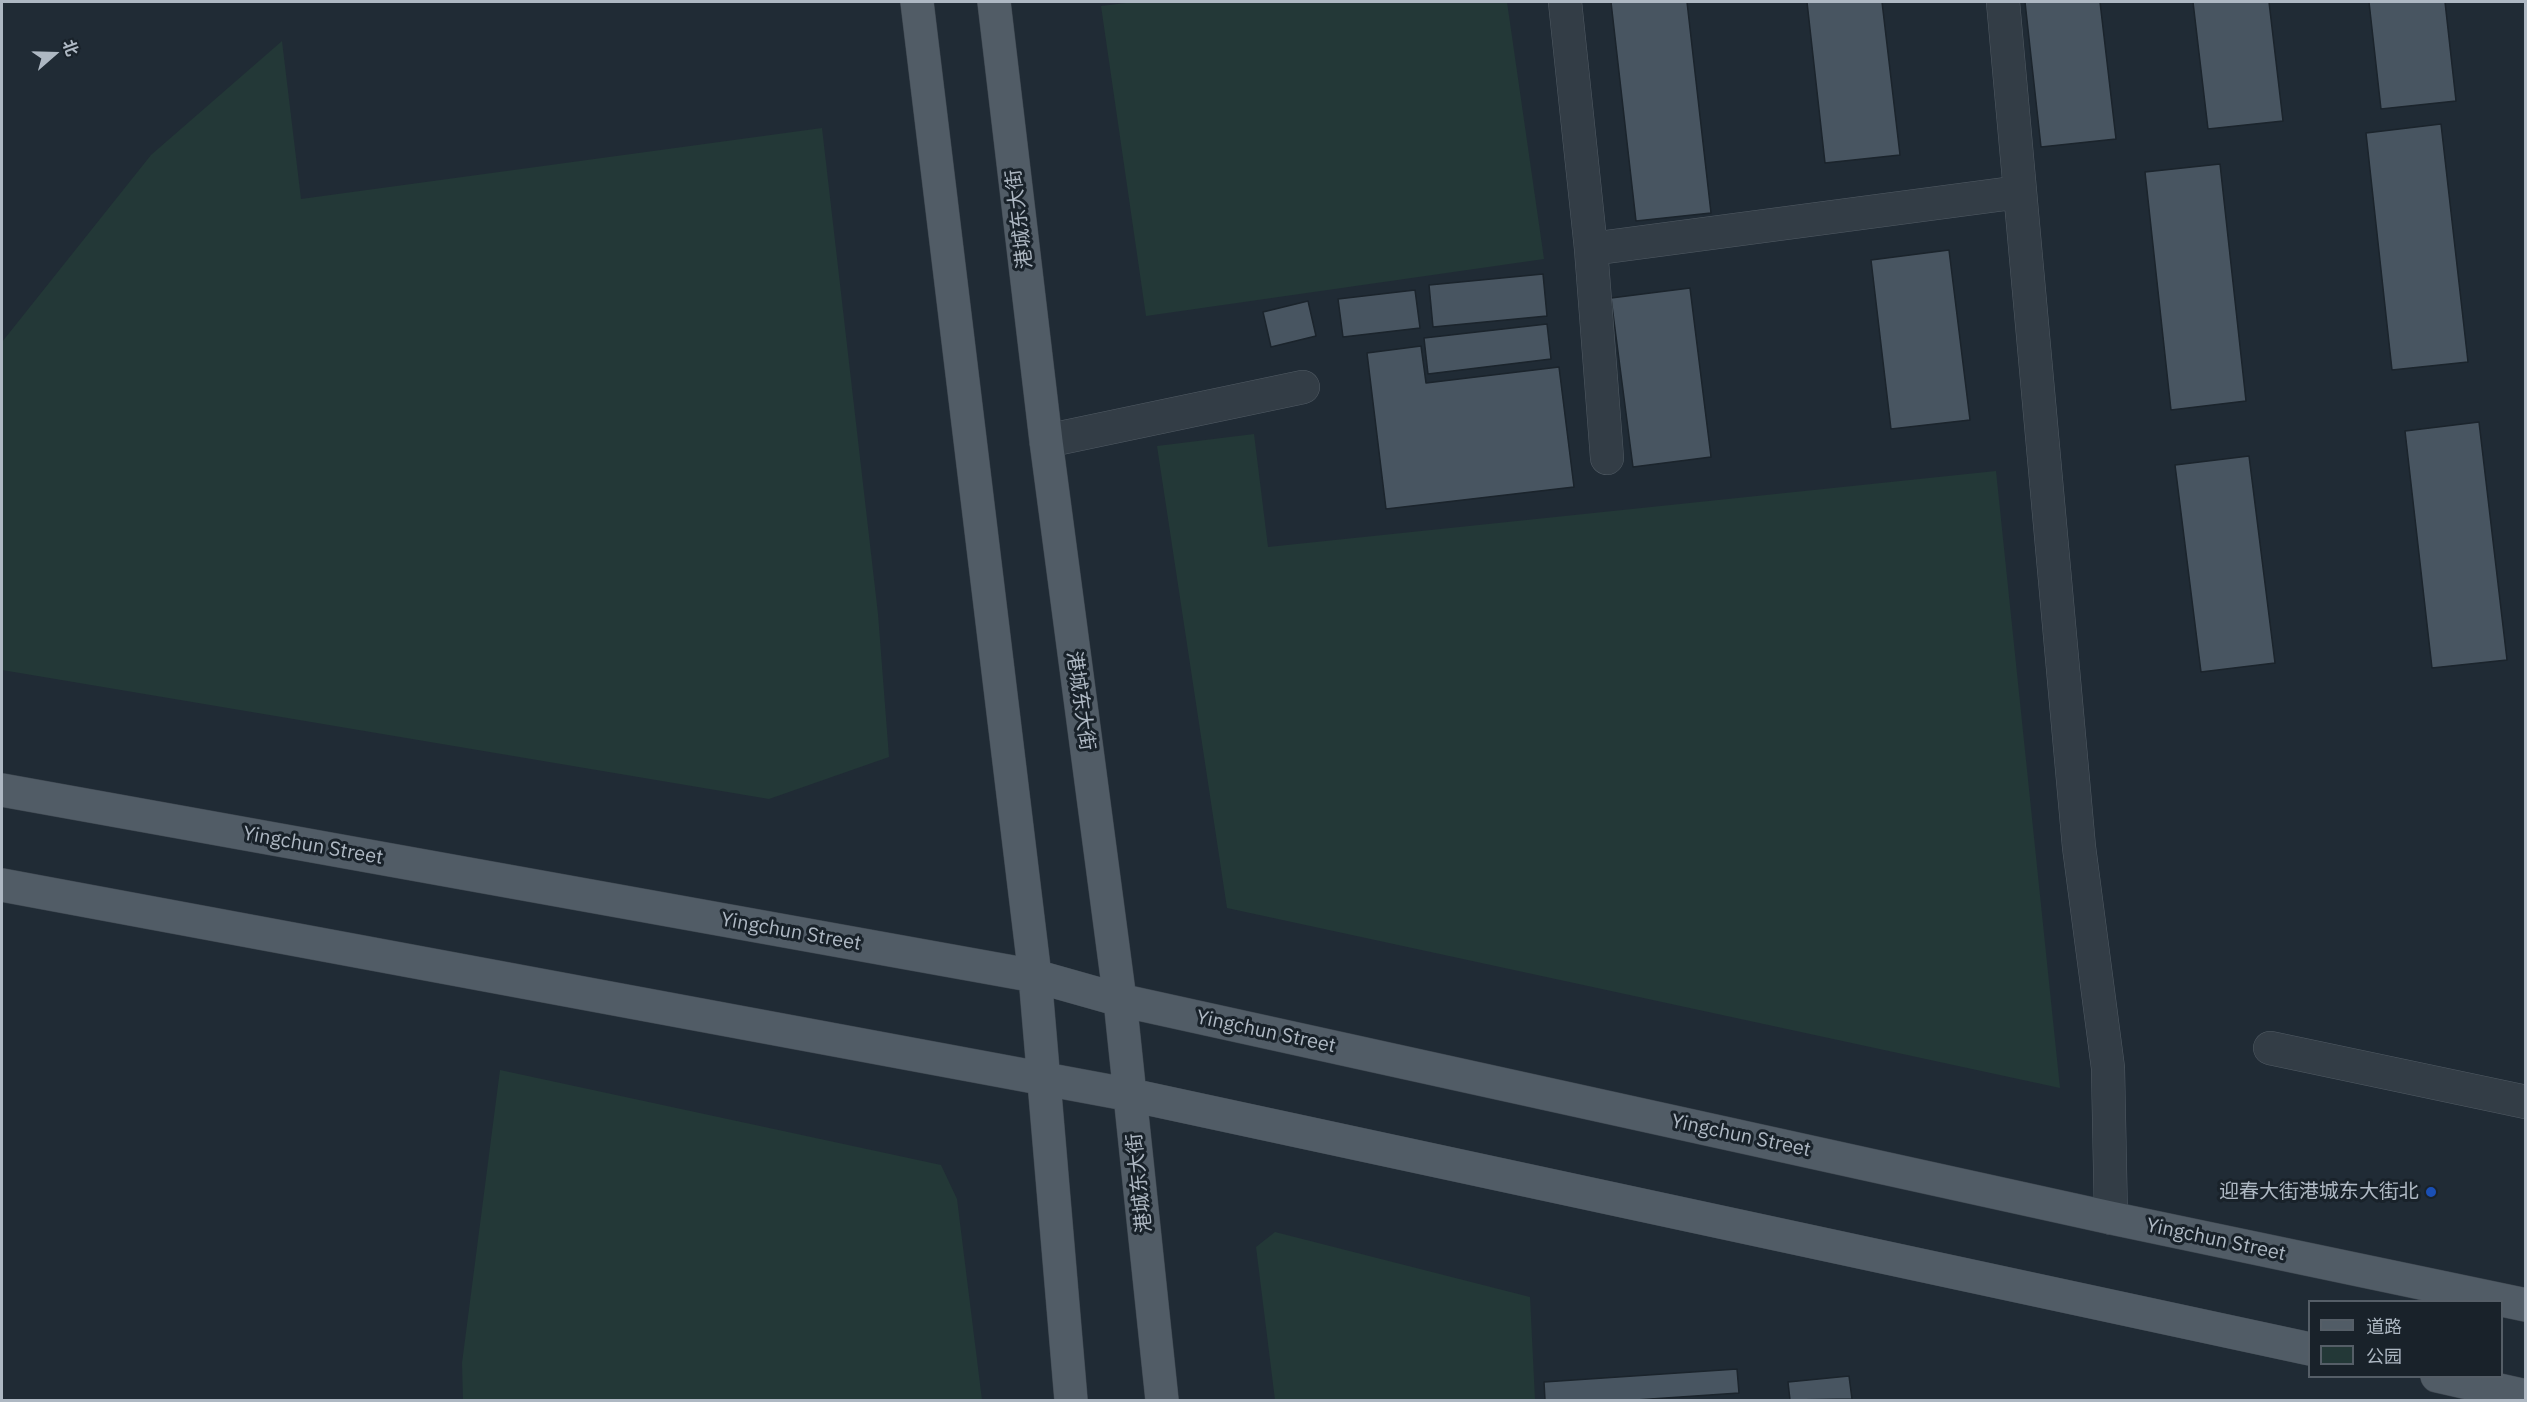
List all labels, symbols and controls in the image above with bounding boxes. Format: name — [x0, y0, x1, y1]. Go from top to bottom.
north arrow — [24, 24, 84, 84]
text: 北 — [59, 37, 83, 59]
street label: 港城东大街 — [1002, 168, 1038, 270]
street label: 港城东大街 — [1061, 650, 1099, 752]
street label: Yingchun Street — [241, 822, 385, 870]
street label: Yingchun Street — [719, 908, 863, 956]
street label: Yingchun Street — [1194, 1006, 1338, 1058]
street label: Yingchun Street — [1669, 1110, 1813, 1162]
street label: 港城东大街 — [1123, 1132, 1157, 1234]
place label: 迎春大街港城东大街北 — [2219, 1180, 2419, 1204]
marker: 迎春大街港城东大街北 — [2424, 1185, 2438, 1199]
street label: Yingchun Street — [2144, 1214, 2288, 1266]
legend — [2308, 1300, 2503, 1378]
text: 道路 — [2366, 1315, 2402, 1338]
text: 公园 — [2366, 1345, 2402, 1368]

